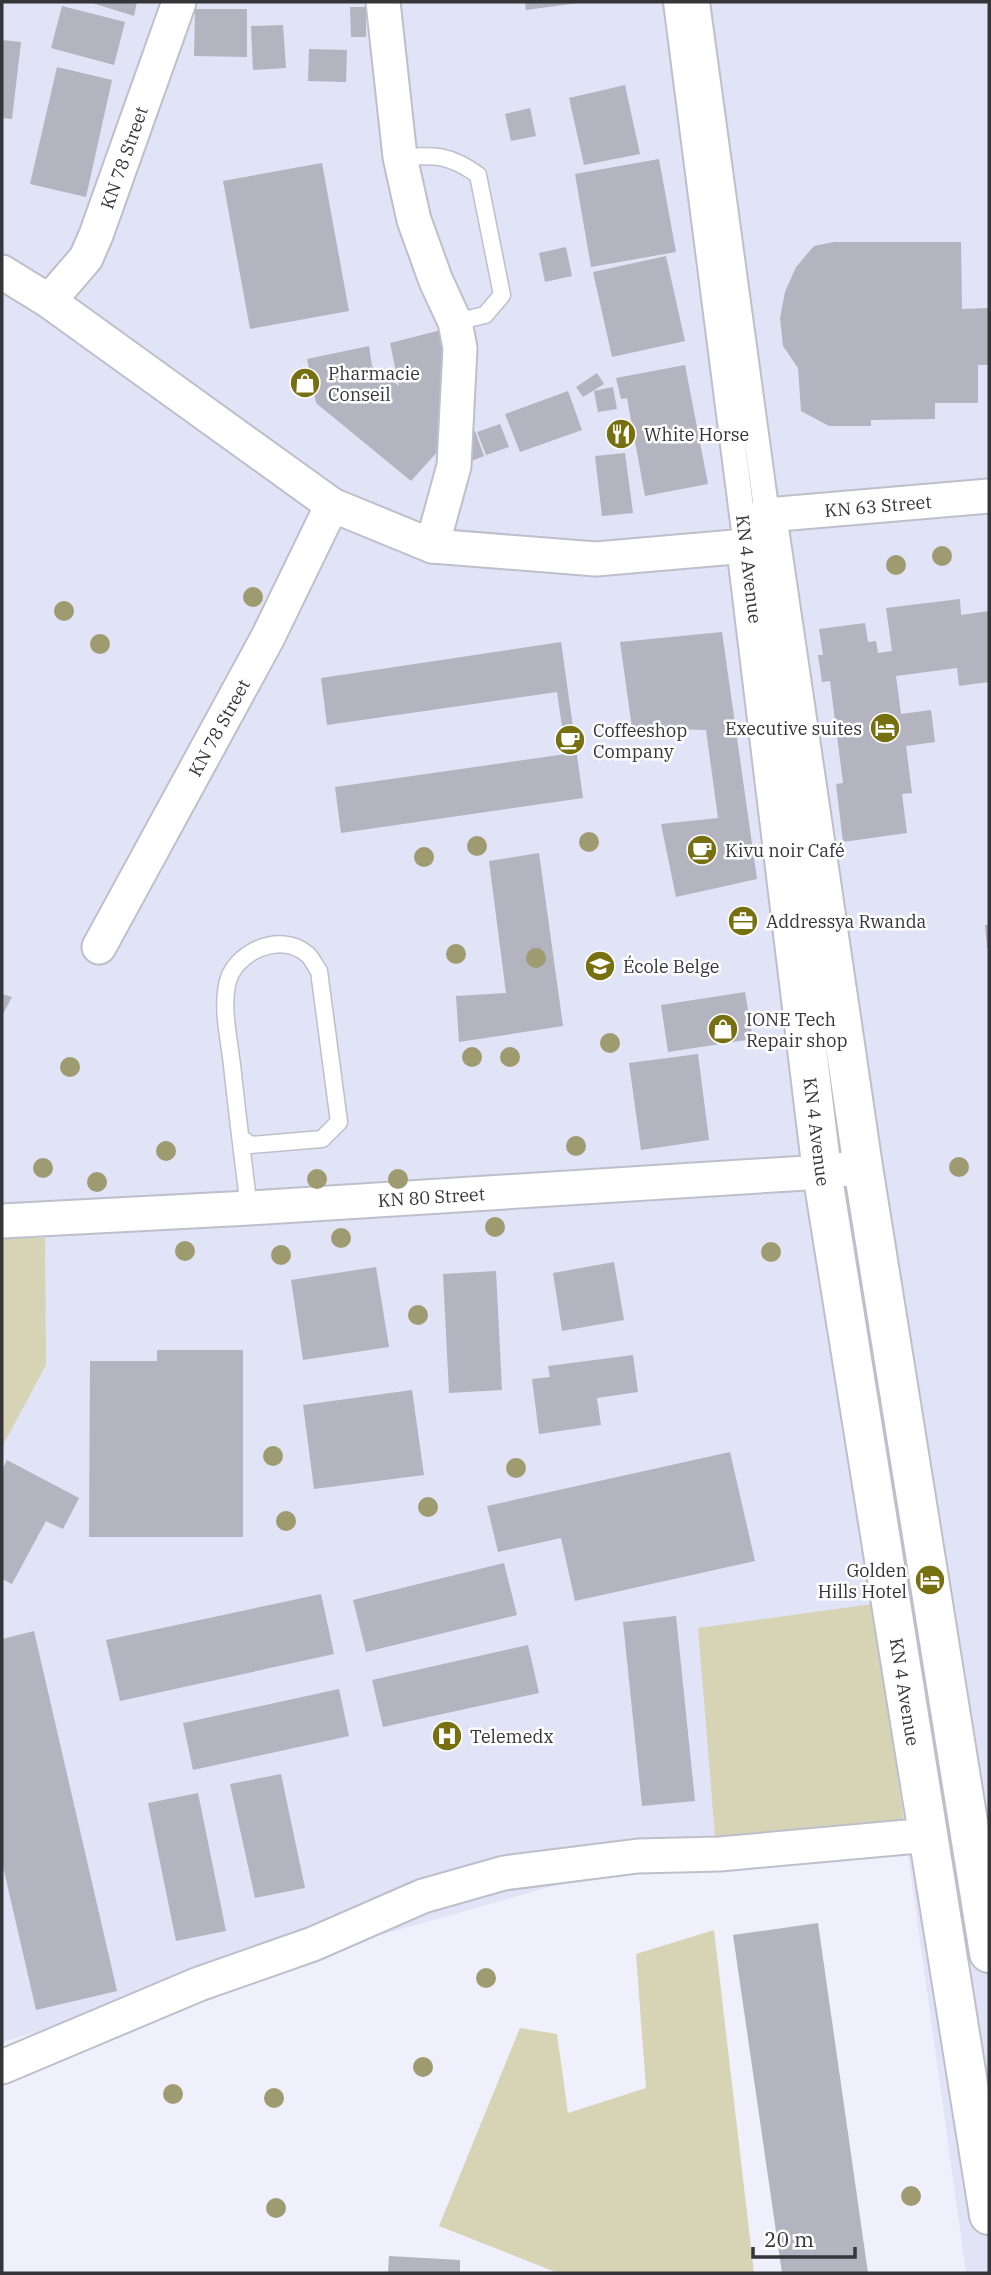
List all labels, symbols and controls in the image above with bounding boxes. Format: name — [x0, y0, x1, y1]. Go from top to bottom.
street label: KN 78 Street — [95, 103, 152, 212]
place label: Pharmacie Conseil — [328, 362, 420, 406]
shop icon: Pharmacie Conseil — [288, 366, 322, 400]
restaurant icon: White Horse — [604, 417, 638, 451]
place label: White Horse — [644, 423, 749, 446]
street label: KN 63 Street — [823, 489, 932, 522]
street label: KN 4 Avenue — [731, 513, 767, 625]
street label: KN 78 Street — [183, 675, 254, 780]
hotel icon: Executive suites — [868, 711, 902, 745]
place label: Executive suites — [725, 717, 862, 740]
place label: Coffeeshop Company — [593, 719, 687, 763]
cafe icon: Coffeeshop Company — [553, 723, 587, 757]
cafe icon: Kivu noir Café — [685, 833, 719, 867]
place label: Kivu noir Café — [725, 839, 845, 862]
office icon: Addressya Rwanda — [726, 904, 760, 938]
place label: Addressya Rwanda — [766, 910, 927, 933]
school or university icon: École Belge — [583, 949, 617, 983]
place label: École Belge — [623, 955, 719, 978]
place label: IONE Tech Repair shop — [746, 1008, 848, 1052]
shop icon: IONE Tech Repair shop — [706, 1012, 740, 1046]
street label: KN 4 Avenue — [799, 1076, 836, 1188]
street label: KN 80 Street — [377, 1182, 486, 1211]
place label: Golden Hills Hotel — [818, 1559, 907, 1603]
hotel icon: Golden Hills Hotel — [913, 1563, 947, 1597]
street label: KN 4 Avenue — [885, 1636, 925, 1748]
hospital icon: Telemedx — [430, 1719, 464, 1753]
place label: Telemedx — [470, 1725, 554, 1748]
scale bar — [753, 2216, 855, 2260]
text: 20 m — [764, 2225, 814, 2253]

